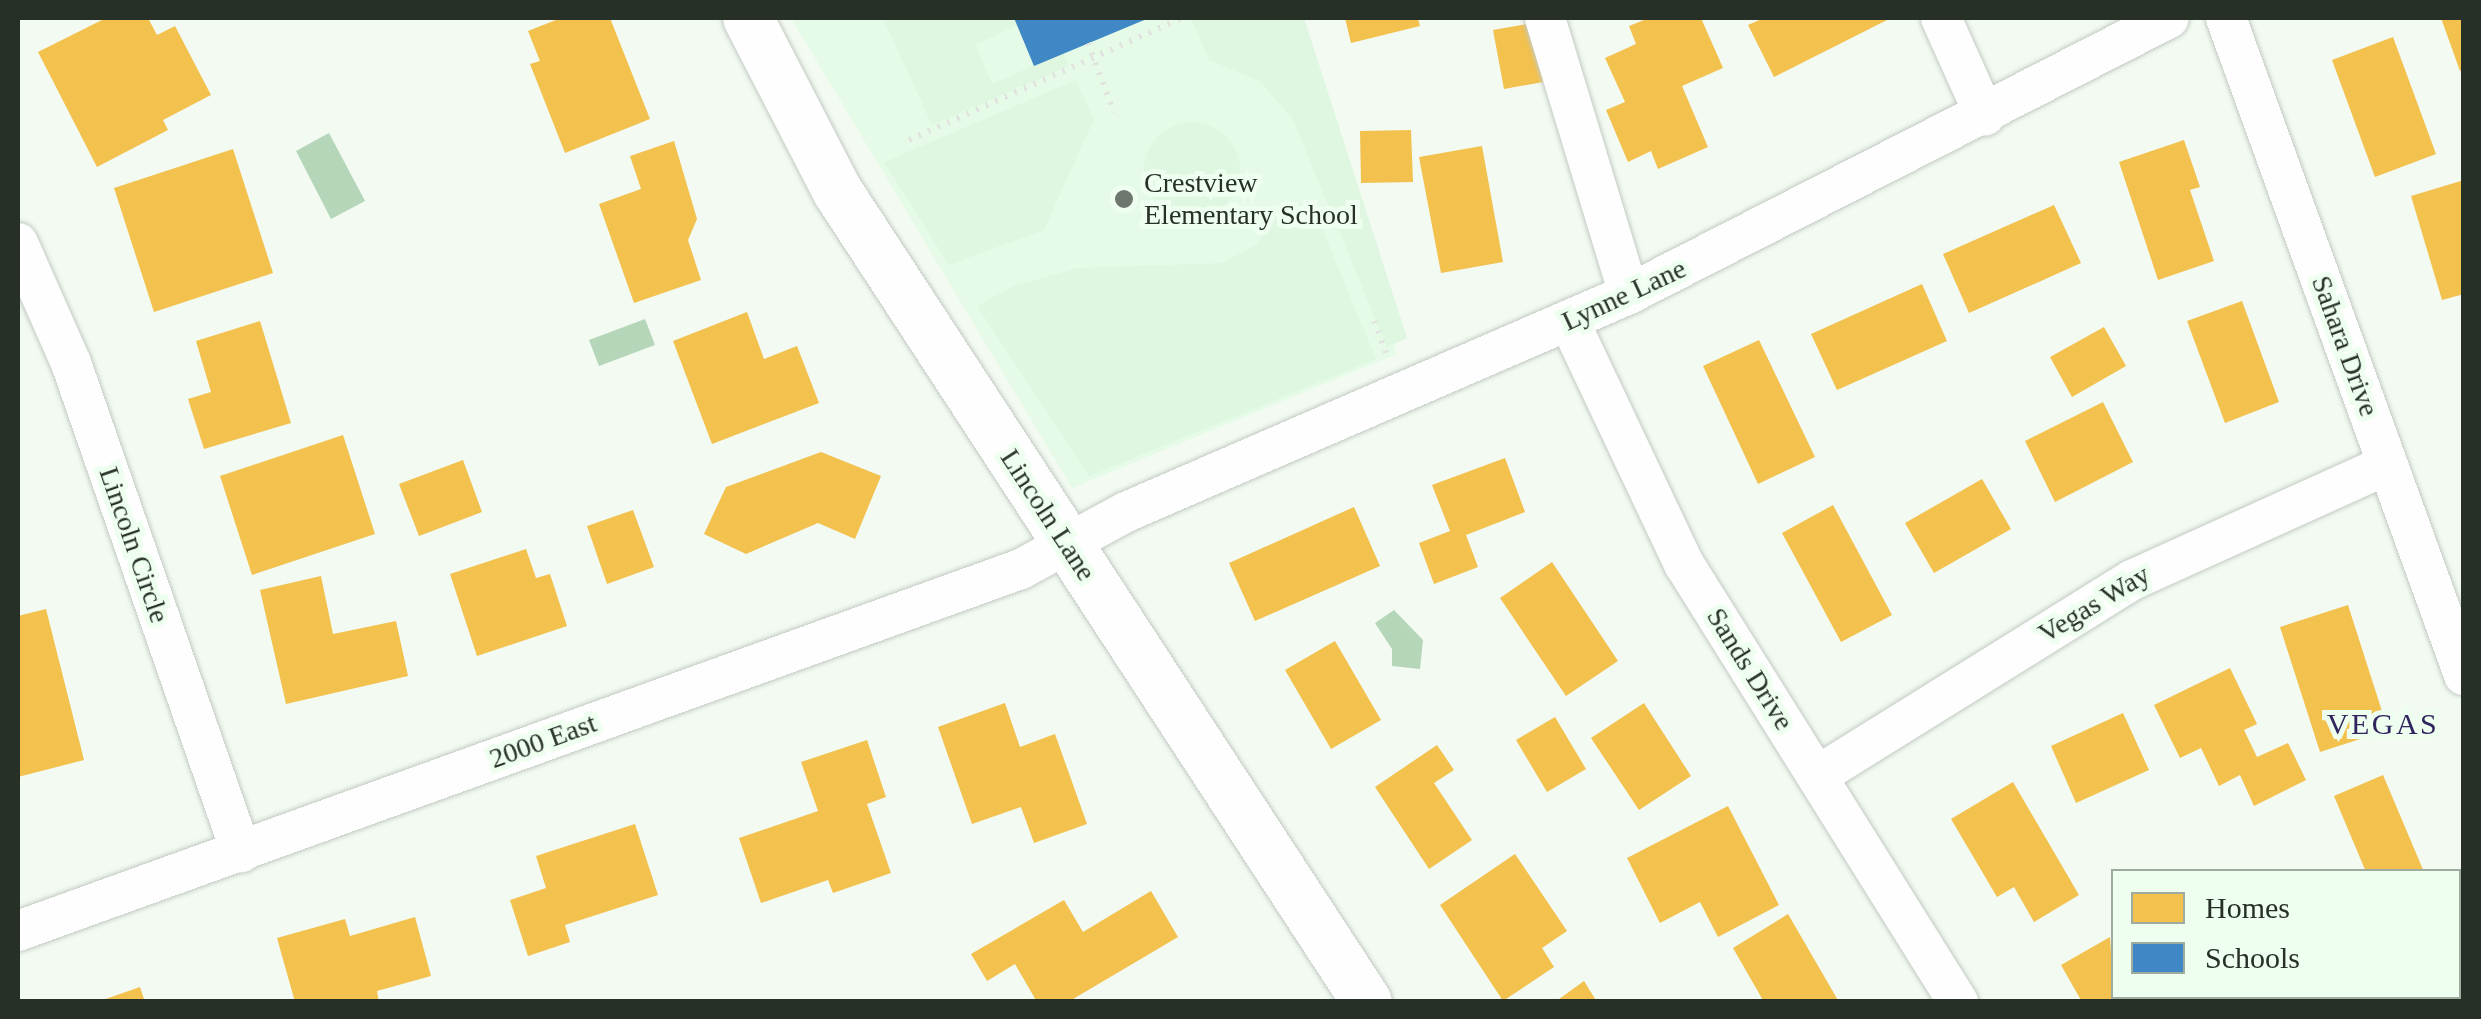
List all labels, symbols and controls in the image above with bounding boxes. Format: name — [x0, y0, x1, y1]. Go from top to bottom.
place label: Crestview Elementary School — [1144, 166, 1358, 232]
marker: Crestview Elementary School — [1113, 188, 1135, 210]
street label: Lynne Lane — [1557, 252, 1691, 338]
street label: Sahara Drive — [2304, 271, 2386, 421]
street label: Lincoln Lane — [993, 443, 1103, 587]
street label: Lincoln Circle — [92, 463, 176, 627]
street label: Vegas Way — [2032, 558, 2156, 650]
street label: Sands Drive — [1699, 602, 1801, 736]
street label: 2000 East — [485, 706, 601, 776]
district label: VEGAS — [2327, 706, 2439, 742]
legend — [2111, 869, 2461, 999]
text: Homes — [2205, 891, 2290, 924]
text: Schools — [2205, 941, 2300, 974]

